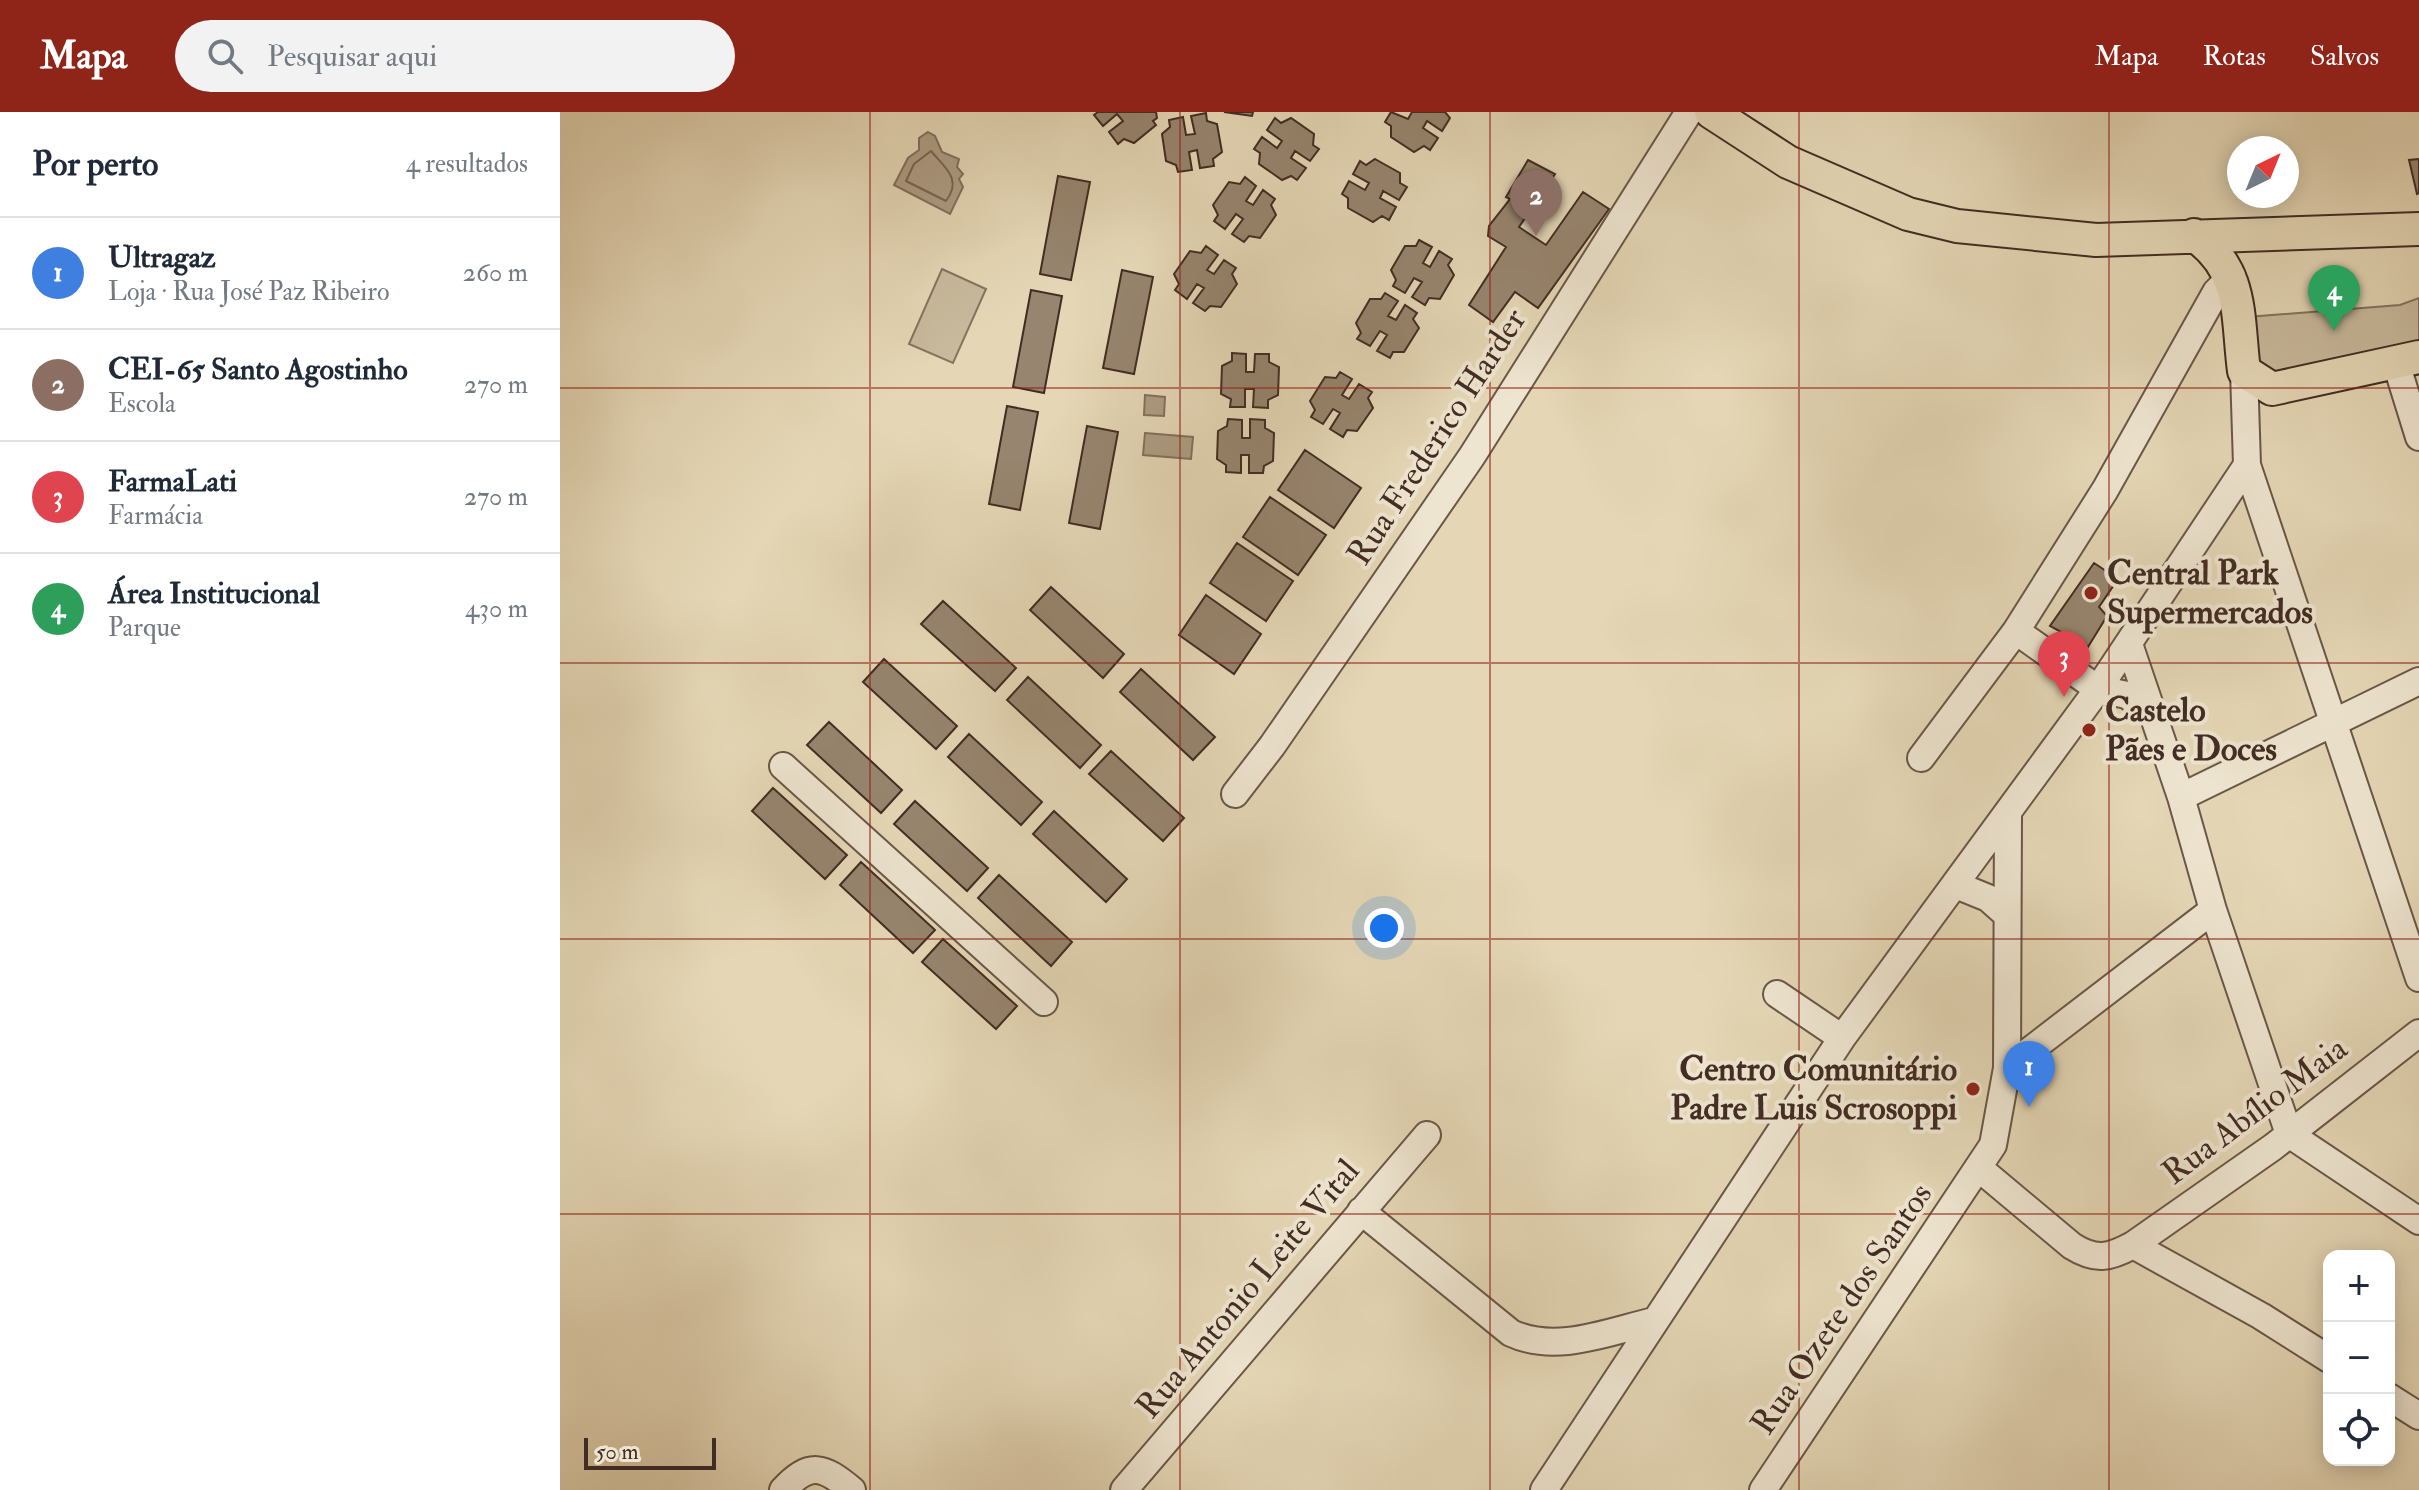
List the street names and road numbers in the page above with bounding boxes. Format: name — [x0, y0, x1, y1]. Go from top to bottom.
street label: Rua Frederico Harder — [1338, 300, 1536, 573]
street label: Rua Abílio Maia — [2154, 1027, 2357, 1195]
street label: Rua Antonio Leite Vital — [1127, 1150, 1369, 1427]
street label: Rua Ozete dos Santos — [1742, 1175, 1942, 1443]

